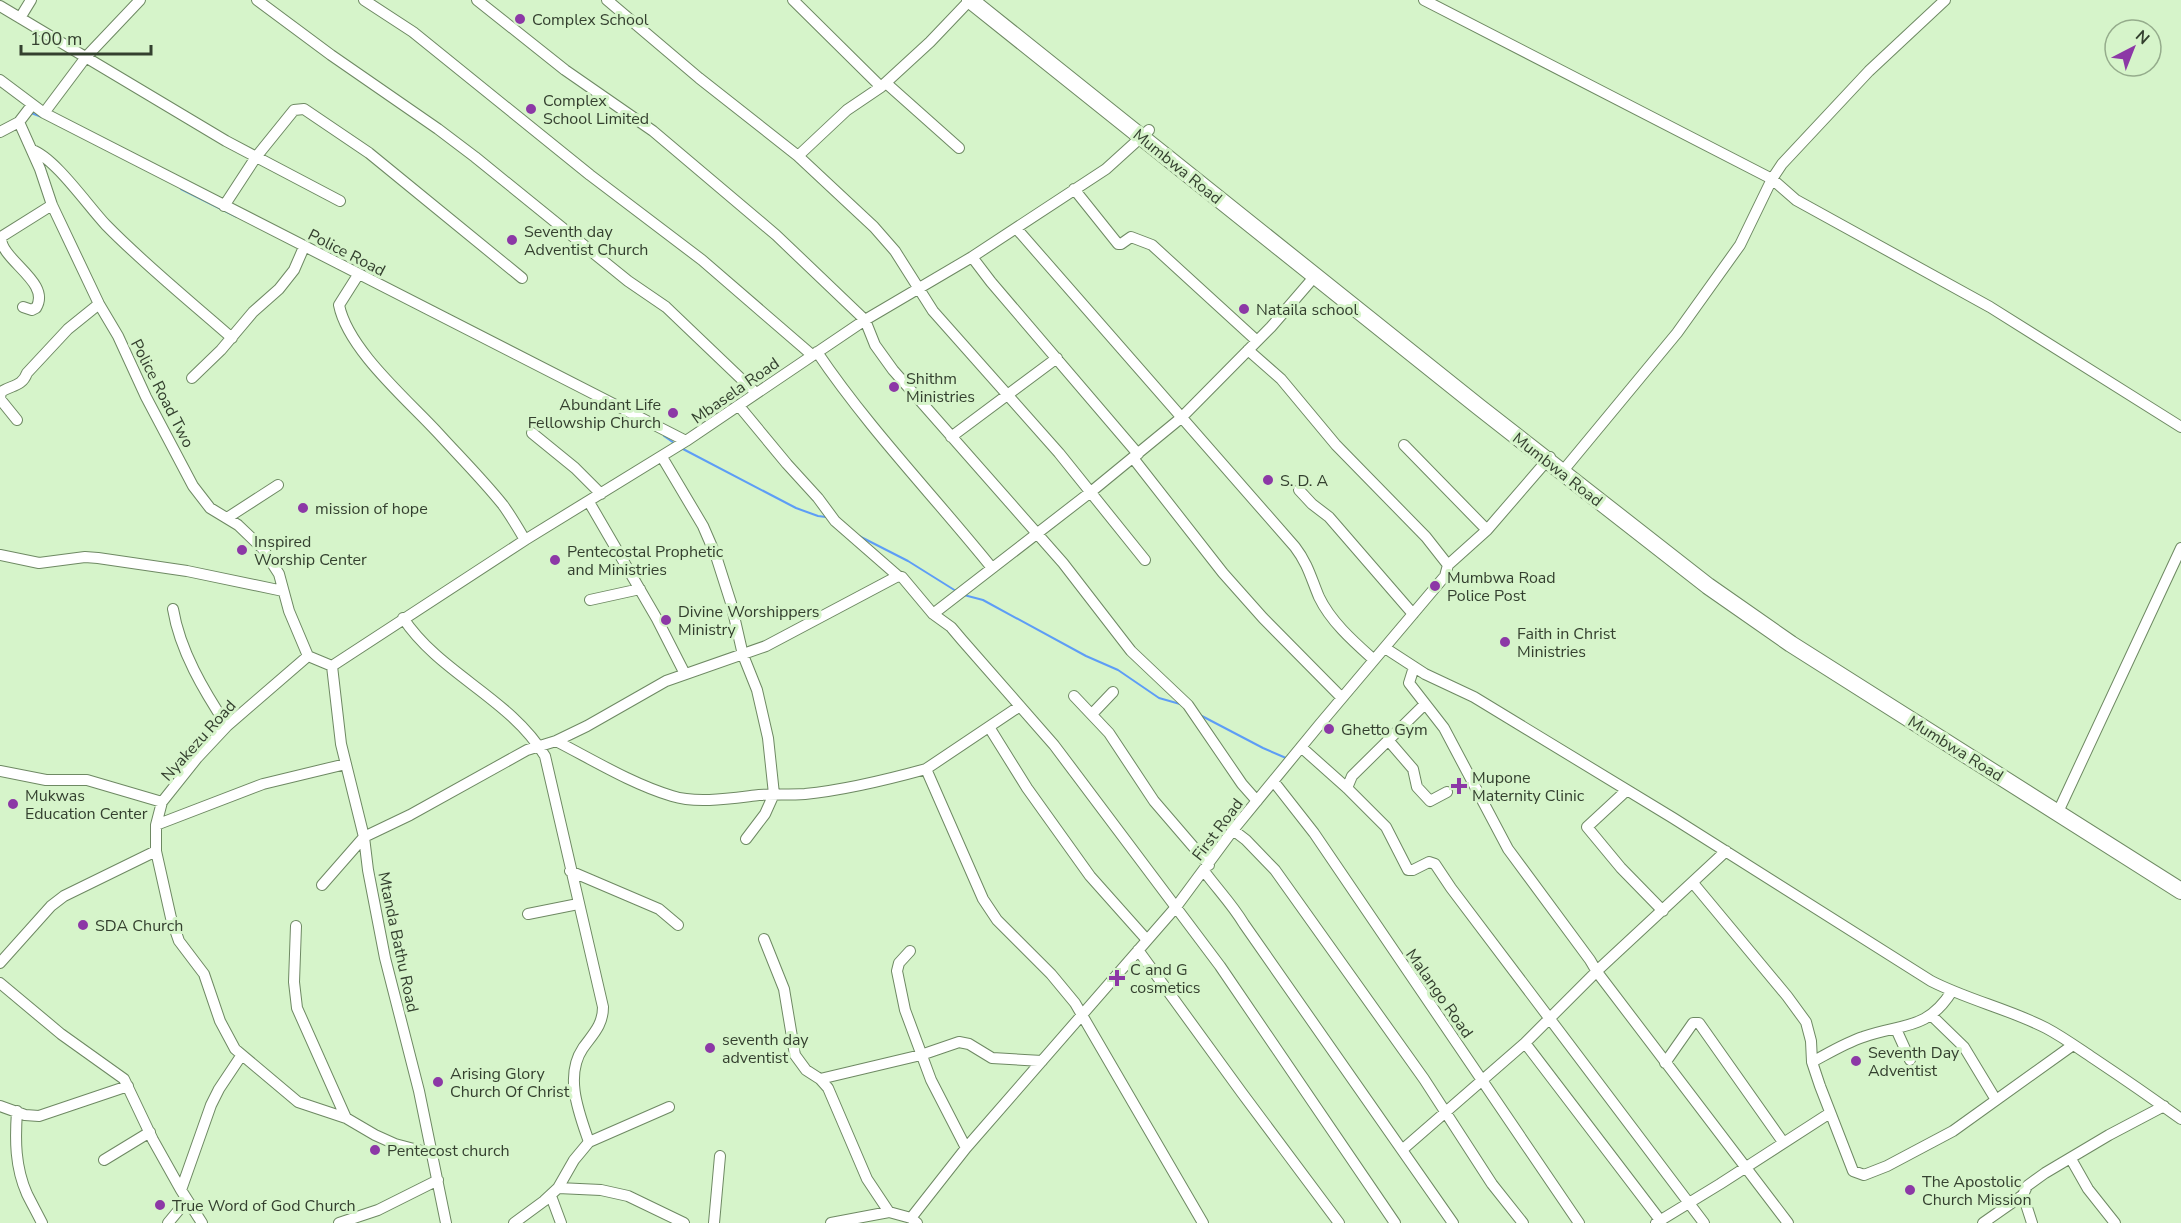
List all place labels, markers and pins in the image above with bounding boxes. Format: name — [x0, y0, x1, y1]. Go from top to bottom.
place label: Complex School — [532, 9, 649, 31]
marker: Complex School — [513, 12, 527, 26]
place label: Complex School Limited — [543, 90, 649, 130]
marker: Complex School Limited — [524, 102, 538, 116]
place label: Seventh day Adventist Church — [524, 221, 648, 261]
marker: Seventh day Adventist Church — [505, 233, 519, 247]
place label: Nataila school — [1256, 299, 1358, 321]
marker: Nataila school — [1237, 302, 1251, 316]
place label: Shithm Ministries — [906, 368, 975, 408]
marker: Shithm Ministries — [887, 380, 901, 394]
place label: Abundant Life Fellowship Church — [528, 394, 661, 434]
marker: Abundant Life Fellowship Church — [666, 406, 680, 420]
place label: S. D. A — [1280, 470, 1328, 492]
marker: S. D. A — [1261, 473, 1275, 487]
place label: mission of hope — [315, 498, 428, 520]
marker: mission of hope — [296, 501, 310, 515]
place label: Inspired Worship Center — [254, 531, 367, 571]
place label: Pentecostal Prophetic and Ministries — [567, 541, 724, 581]
marker: Inspired Worship Center — [235, 543, 249, 557]
marker: Pentecostal Prophetic and Ministries — [548, 553, 562, 567]
place label: Mumbwa Road Police Post — [1447, 567, 1556, 607]
marker: Mumbwa Road Police Post — [1428, 579, 1442, 593]
place label: Divine Worshippers Ministry — [678, 601, 819, 641]
marker: Divine Worshippers Ministry — [659, 613, 673, 627]
place label: Faith in Christ Ministries — [1517, 623, 1616, 663]
marker: Faith in Christ Ministries — [1498, 635, 1512, 649]
place label: Ghetto Gym — [1341, 719, 1428, 741]
marker: Ghetto Gym — [1322, 722, 1336, 736]
place label: Mupone Maternity Clinic — [1472, 767, 1585, 807]
marker: Mupone Maternity Clinic — [1450, 777, 1468, 795]
place label: Mukwas Education Center — [25, 785, 148, 825]
marker: Mukwas Education Center — [6, 797, 20, 811]
place label: SDA Church — [95, 915, 183, 937]
marker: SDA Church — [76, 918, 90, 932]
place label: C and G cosmetics — [1130, 959, 1200, 999]
marker: C and G cosmetics — [1108, 969, 1126, 987]
place label: seventh day adventist — [722, 1029, 809, 1069]
marker: seventh day adventist — [703, 1041, 717, 1055]
place label: Seventh Day Adventist — [1868, 1042, 1960, 1082]
marker: Seventh Day Adventist — [1849, 1054, 1863, 1068]
place label: Arising Glory Church Of Christ — [450, 1063, 570, 1103]
marker: Arising Glory Church Of Christ — [431, 1075, 445, 1089]
place label: Pentecost church — [387, 1140, 509, 1162]
marker: Pentecost church — [368, 1143, 382, 1157]
place label: The Apostolic Church Mission — [1922, 1171, 2032, 1211]
marker: The Apostolic Church Mission — [1903, 1183, 1917, 1197]
place label: True Word of God Church — [172, 1195, 356, 1217]
marker: True Word of God Church — [153, 1198, 167, 1212]

